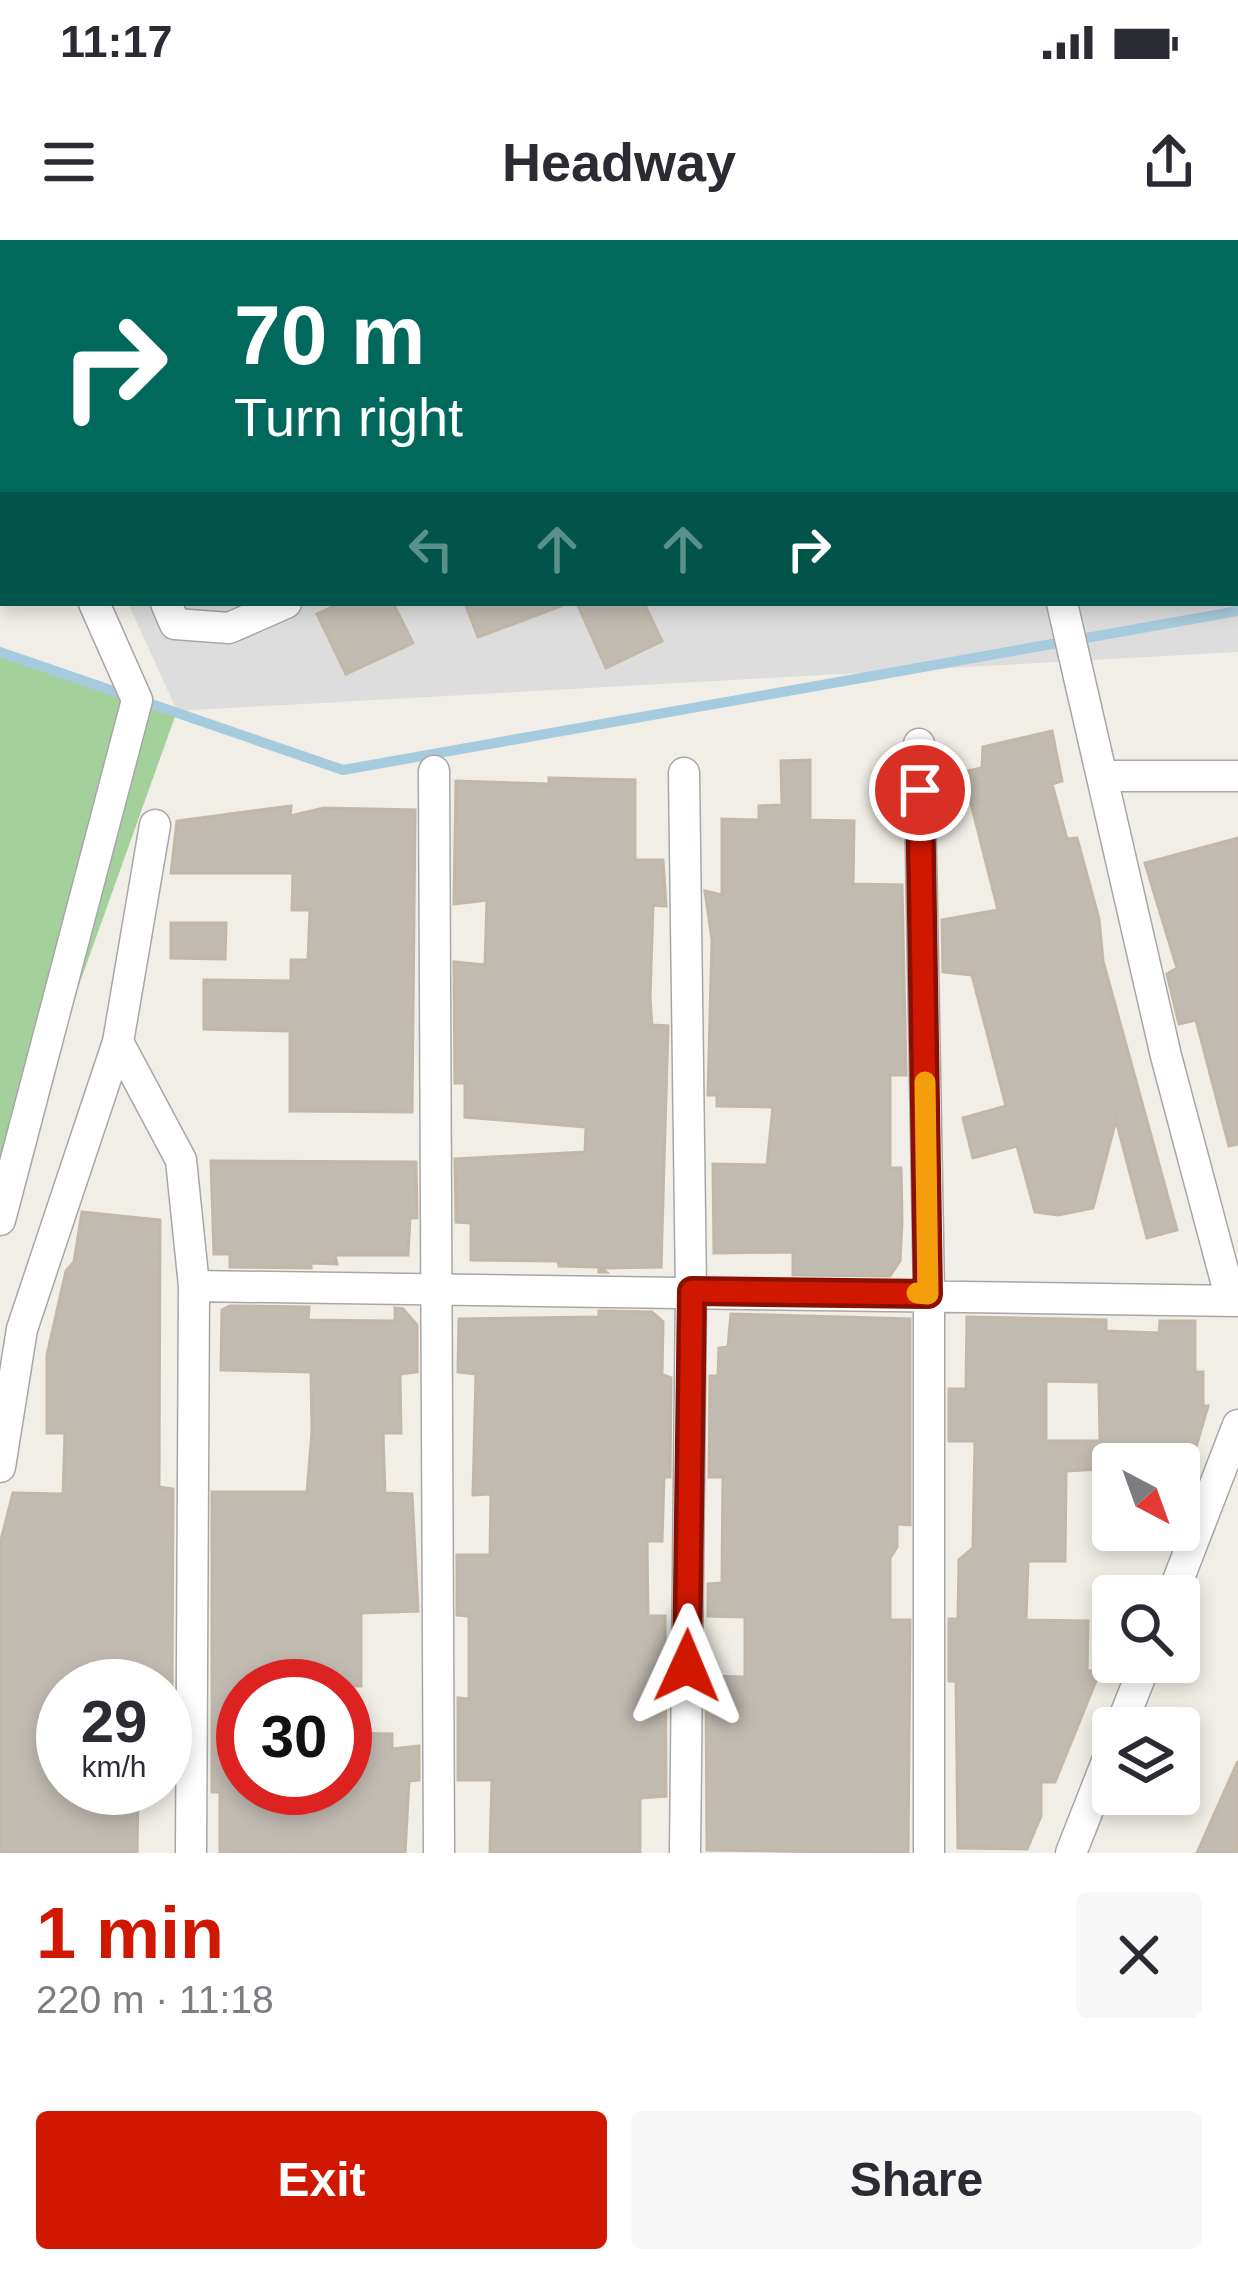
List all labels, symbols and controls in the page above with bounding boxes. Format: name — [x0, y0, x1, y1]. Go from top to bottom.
text: 11:17 — [60, 16, 173, 67]
icon: menu — [36, 129, 102, 195]
icon: share — [1136, 129, 1202, 195]
text: Headway — [502, 132, 736, 192]
icon: right — [36, 288, 192, 444]
text: 70 m — [234, 288, 425, 382]
text: Turn right — [234, 387, 463, 447]
icon: left — [398, 516, 464, 582]
icon: ahead — [524, 516, 590, 582]
icon: ahead — [650, 516, 716, 582]
icon: right — [776, 516, 842, 582]
pin — [869, 739, 971, 841]
icon: arrive — [887, 757, 953, 823]
north arrow — [1092, 1443, 1200, 1551]
map controls — [1092, 1443, 1200, 1815]
button: search — [1092, 1575, 1200, 1683]
position arrow — [624, 1603, 750, 1729]
speed limit sign: 30 — [216, 1659, 372, 1815]
text: 29 — [81, 1688, 147, 1755]
button: layers — [1092, 1707, 1200, 1815]
text: km/h — [81, 1750, 147, 1783]
button: close — [1076, 1892, 1202, 2018]
text: 1 min — [36, 1893, 224, 1973]
text: 220 m · 11:18 — [36, 1978, 274, 2021]
button: Exit — [36, 2111, 607, 2249]
button: Share — [631, 2111, 1202, 2249]

